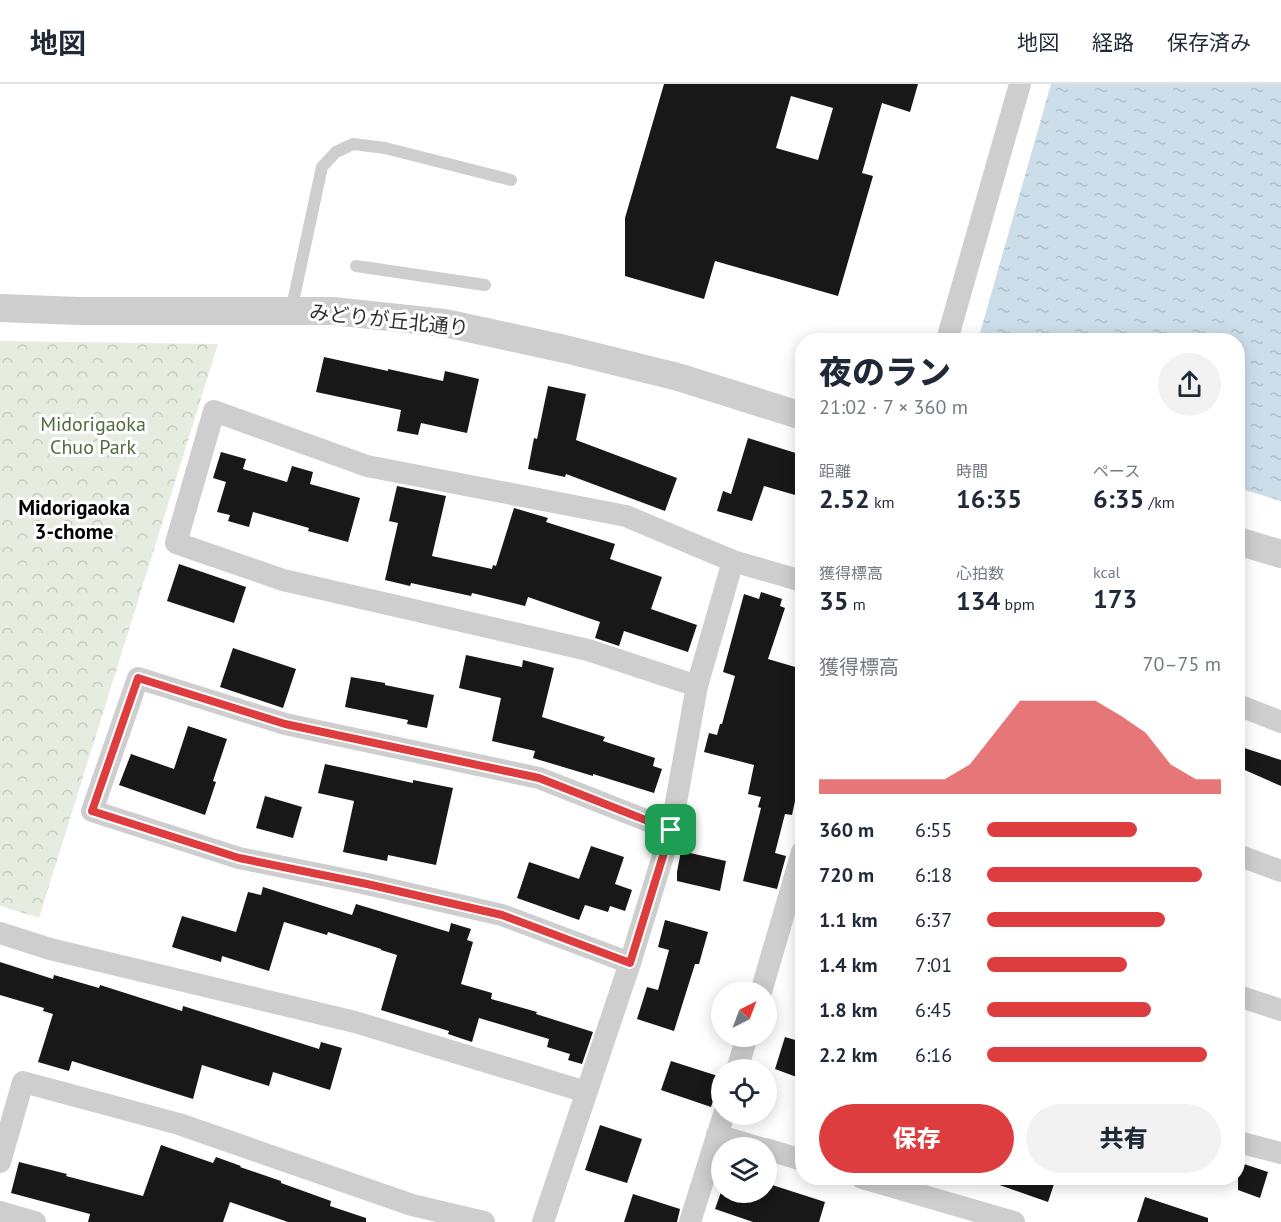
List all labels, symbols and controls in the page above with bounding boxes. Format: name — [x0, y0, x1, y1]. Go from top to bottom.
text: 地図 — [30, 24, 86, 61]
text: 地図 — [1017, 29, 1059, 56]
text: 経路 — [1092, 29, 1134, 56]
text: 保存済み — [1167, 29, 1251, 56]
street label: みどりが丘北通り — [308, 299, 470, 341]
text: 夜のラン — [819, 350, 951, 393]
button: share — [1158, 353, 1221, 416]
text: 21:02 · 7 × 360 m — [819, 394, 968, 420]
park label: Midorigaoka Chuo Park — [40, 411, 146, 460]
text: 距離 — [819, 461, 851, 481]
text: 時間 — [956, 461, 988, 481]
text: ペース — [1093, 461, 1140, 481]
text: 2.52 — [819, 482, 870, 515]
text: 16:35 — [956, 482, 1022, 515]
text: 6:35 — [1093, 482, 1144, 515]
text: km — [870, 492, 895, 512]
text: /km — [1144, 492, 1175, 512]
district label: Midorigaoka 3-chome — [18, 494, 130, 545]
text: kcal — [1093, 562, 1120, 582]
text: 獲得標高 — [819, 563, 883, 583]
text: 心拍数 — [956, 563, 1004, 583]
text: 173 — [1093, 582, 1137, 615]
text: 35 — [819, 584, 848, 617]
text: 134 — [956, 584, 1000, 617]
text: m — [848, 594, 866, 614]
text: bpm — [1000, 594, 1035, 614]
text: 70–75 m — [1143, 651, 1221, 677]
text: 獲得標高 — [819, 654, 899, 680]
pin — [645, 804, 696, 855]
icon: arrive — [654, 813, 687, 846]
text: 360 m — [819, 817, 874, 843]
text: 6:55 — [915, 817, 952, 843]
text: 720 m — [819, 862, 874, 888]
text: 6:18 — [915, 862, 952, 888]
text: 1.1 km — [819, 907, 878, 933]
text: 6:37 — [915, 907, 952, 933]
text: 1.4 km — [819, 952, 878, 978]
text: 7:01 — [915, 952, 952, 978]
north arrow — [711, 981, 777, 1047]
map controls — [711, 981, 777, 1203]
text: 1.8 km — [819, 997, 878, 1023]
text: 6:45 — [915, 997, 952, 1023]
text: 2.2 km — [819, 1042, 878, 1068]
text: 6:16 — [915, 1042, 952, 1068]
button: locate — [711, 1059, 777, 1125]
button: 保存 — [819, 1104, 1014, 1173]
button: 共有 — [1026, 1104, 1221, 1173]
button: layers — [711, 1137, 777, 1203]

